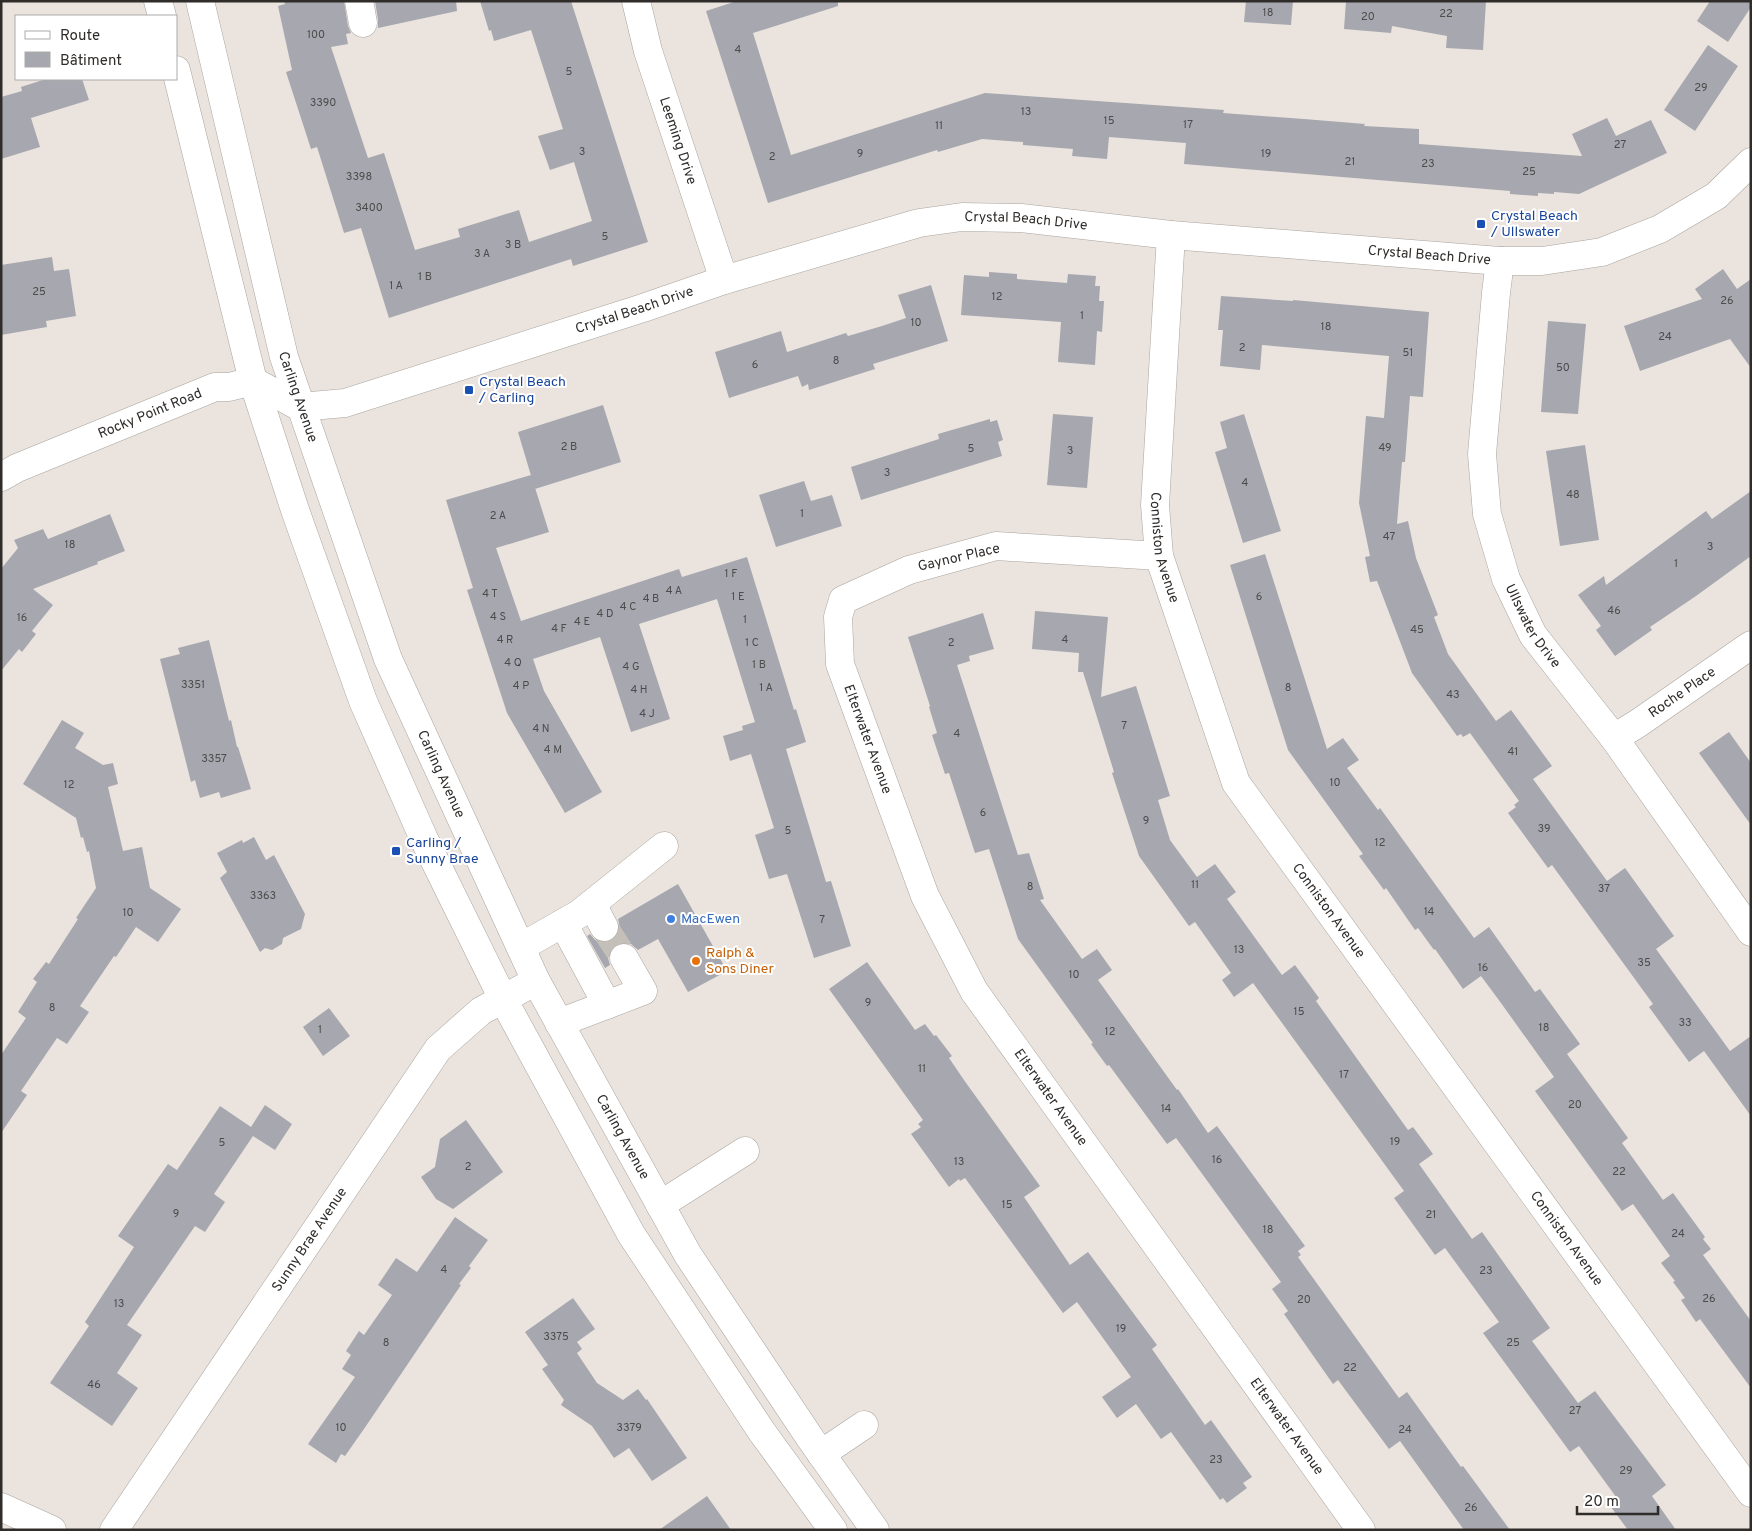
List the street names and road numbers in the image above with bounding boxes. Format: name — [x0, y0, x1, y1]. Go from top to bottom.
street label: Leeming Drive — [655, 95, 700, 187]
street label: Crystal Beach Drive — [964, 209, 1088, 234]
street label: Crystal Beach Drive — [1367, 242, 1491, 269]
street label: Crystal Beach Drive — [573, 283, 696, 337]
street label: Carling Avenue — [275, 350, 321, 445]
street label: Rocky Point Road — [95, 385, 204, 442]
street label: Conniston Avenue — [1146, 491, 1183, 605]
street label: Gaynor Place — [916, 540, 1002, 576]
street label: Ullswater Drive — [1501, 581, 1564, 671]
street label: Roche Place — [1645, 664, 1719, 722]
street label: Elterwater Avenue — [840, 682, 895, 796]
street label: Carling Avenue — [413, 728, 468, 821]
street label: Conniston Avenue — [1288, 860, 1369, 961]
street label: Elterwater Avenue — [1010, 1046, 1091, 1149]
street label: Carling Avenue — [592, 1091, 653, 1183]
street label: Sunny Brae Avenue — [268, 1184, 351, 1295]
street label: Conniston Avenue — [1526, 1188, 1606, 1289]
street label: Elterwater Avenue — [1246, 1375, 1327, 1478]

